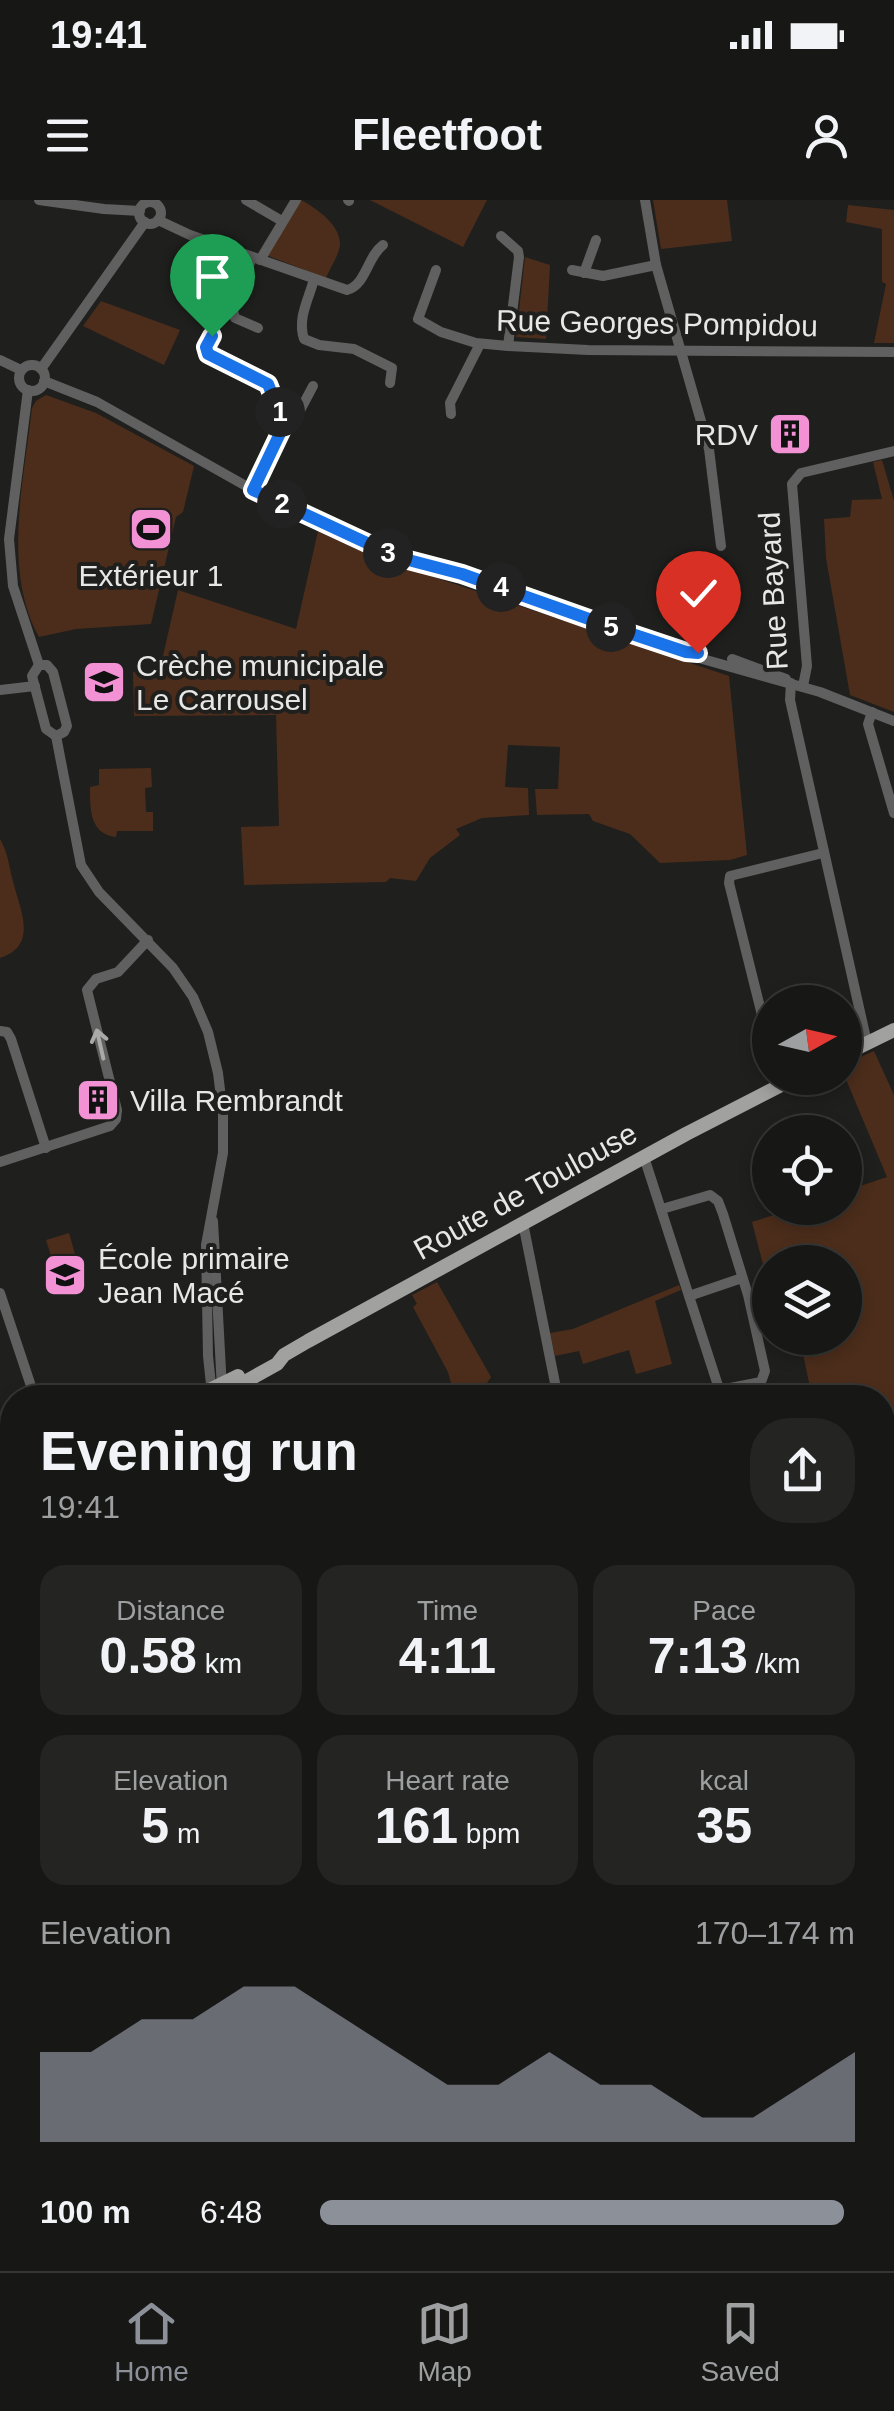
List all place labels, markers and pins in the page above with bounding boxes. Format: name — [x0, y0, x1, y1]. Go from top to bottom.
pin — [170, 234, 255, 337]
pin: 1 — [255, 387, 305, 437]
building icon: RDV — [767, 411, 813, 457]
place label: RDV — [695, 418, 758, 451]
pin: 2 — [257, 479, 307, 529]
sports icon: Extérieur 1 — [128, 506, 174, 552]
pin: 3 — [363, 528, 413, 578]
pin — [656, 551, 741, 654]
place label: Extérieur 1 — [78, 559, 224, 592]
pin: 4 — [476, 562, 526, 612]
pin: 5 — [586, 602, 636, 652]
place label: Crèche municipale Le Carrousel — [136, 649, 384, 716]
school or university icon: Crèche municipale Le Carrousel — [81, 659, 127, 705]
building icon: Villa Rembrandt — [75, 1077, 121, 1123]
place label: Villa Rembrandt — [130, 1084, 344, 1117]
place label: École primaire Jean Macé — [98, 1242, 290, 1309]
school or university icon: École primaire Jean Macé — [42, 1252, 88, 1298]

